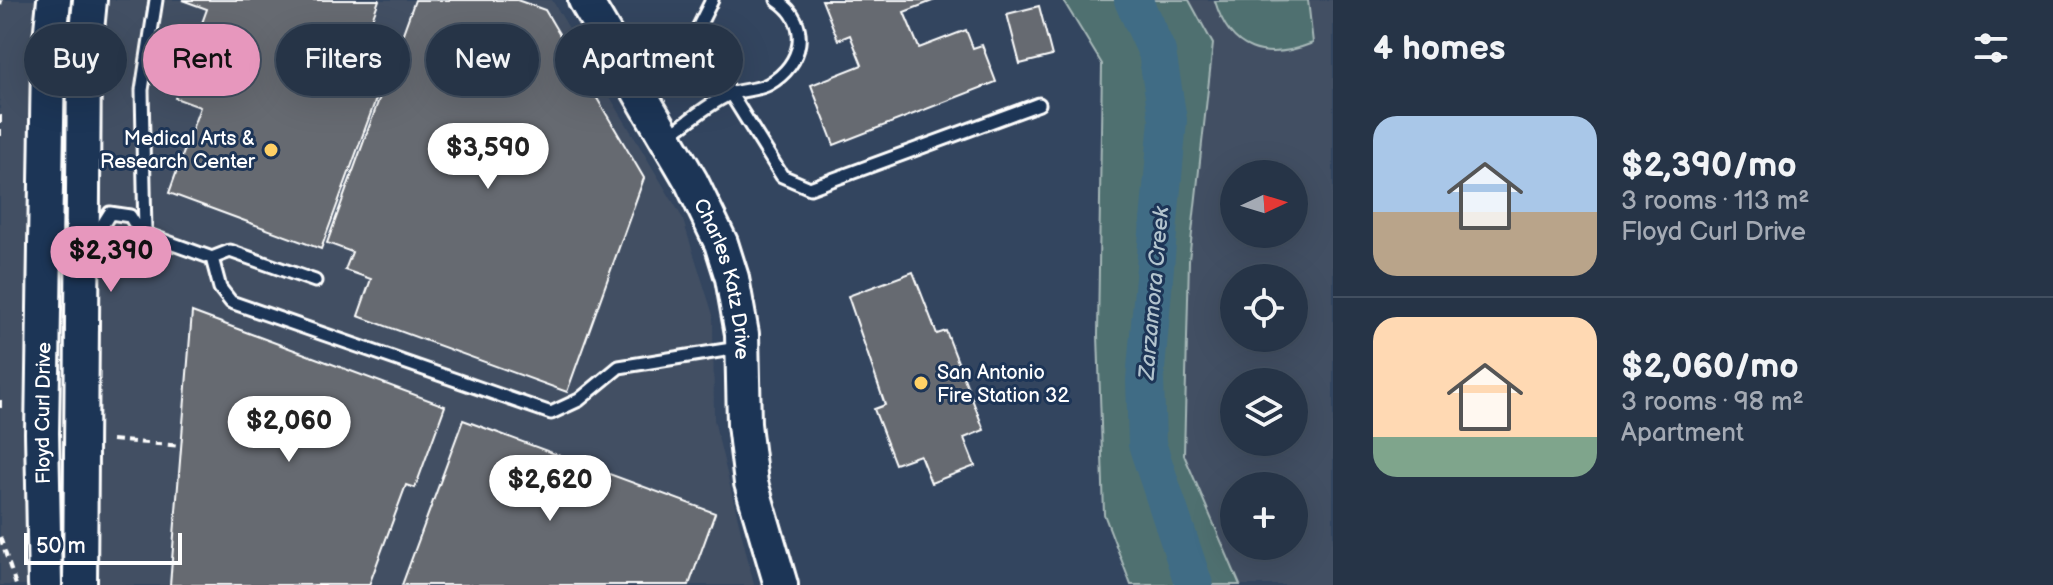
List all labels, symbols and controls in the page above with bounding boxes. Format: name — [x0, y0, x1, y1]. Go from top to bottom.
chip: Buy — [24, 24, 127, 96]
chip: Rent — [143, 24, 260, 96]
chip: Filters — [276, 24, 410, 96]
chip: New — [426, 24, 539, 96]
chip: Apartment — [555, 24, 743, 96]
icon: filters — [1969, 26, 2013, 70]
text: 4 homes — [1373, 28, 1505, 69]
pin: $3,590 — [423, 123, 553, 191]
place label: Medical Arts & Research Center — [100, 127, 256, 174]
text: $3,590 — [446, 133, 530, 164]
marker: Medical Arts & Research Center — [262, 141, 280, 159]
text: $2,390/mo — [1621, 145, 1797, 186]
icon: home — [1437, 148, 1533, 244]
north arrow — [1220, 160, 1308, 248]
map controls — [1220, 160, 1308, 560]
text: 3 rooms · 113 m² — [1621, 186, 1810, 217]
street label: Charles Katz Drive — [688, 195, 754, 360]
water label: Zarzamora Creek — [1133, 204, 1176, 382]
text: Floyd Curl Drive — [1621, 217, 1806, 248]
pin: $2,390 — [46, 226, 176, 294]
text: $2,390 — [68, 236, 154, 267]
button: locate — [1220, 264, 1308, 352]
street label: Floyd Curl Drive — [31, 342, 56, 484]
text: $2,060/mo — [1621, 346, 1799, 387]
icon: home — [1437, 349, 1533, 445]
place label: San Antonio Fire Station 32 — [937, 361, 1069, 408]
button: layers — [1220, 368, 1308, 456]
marker: San Antonio Fire Station 32 — [912, 374, 930, 392]
text: 3 rooms · 98 m² — [1621, 387, 1804, 418]
pin: $2,060 — [224, 396, 354, 464]
text: $2,060 — [246, 406, 332, 437]
text: Apartment — [1621, 418, 1744, 449]
pin: $2,620 — [485, 455, 615, 523]
text: $2,620 — [507, 465, 593, 496]
button: + — [1220, 472, 1308, 560]
scale bar — [24, 529, 182, 565]
text: 50 m — [36, 533, 86, 560]

